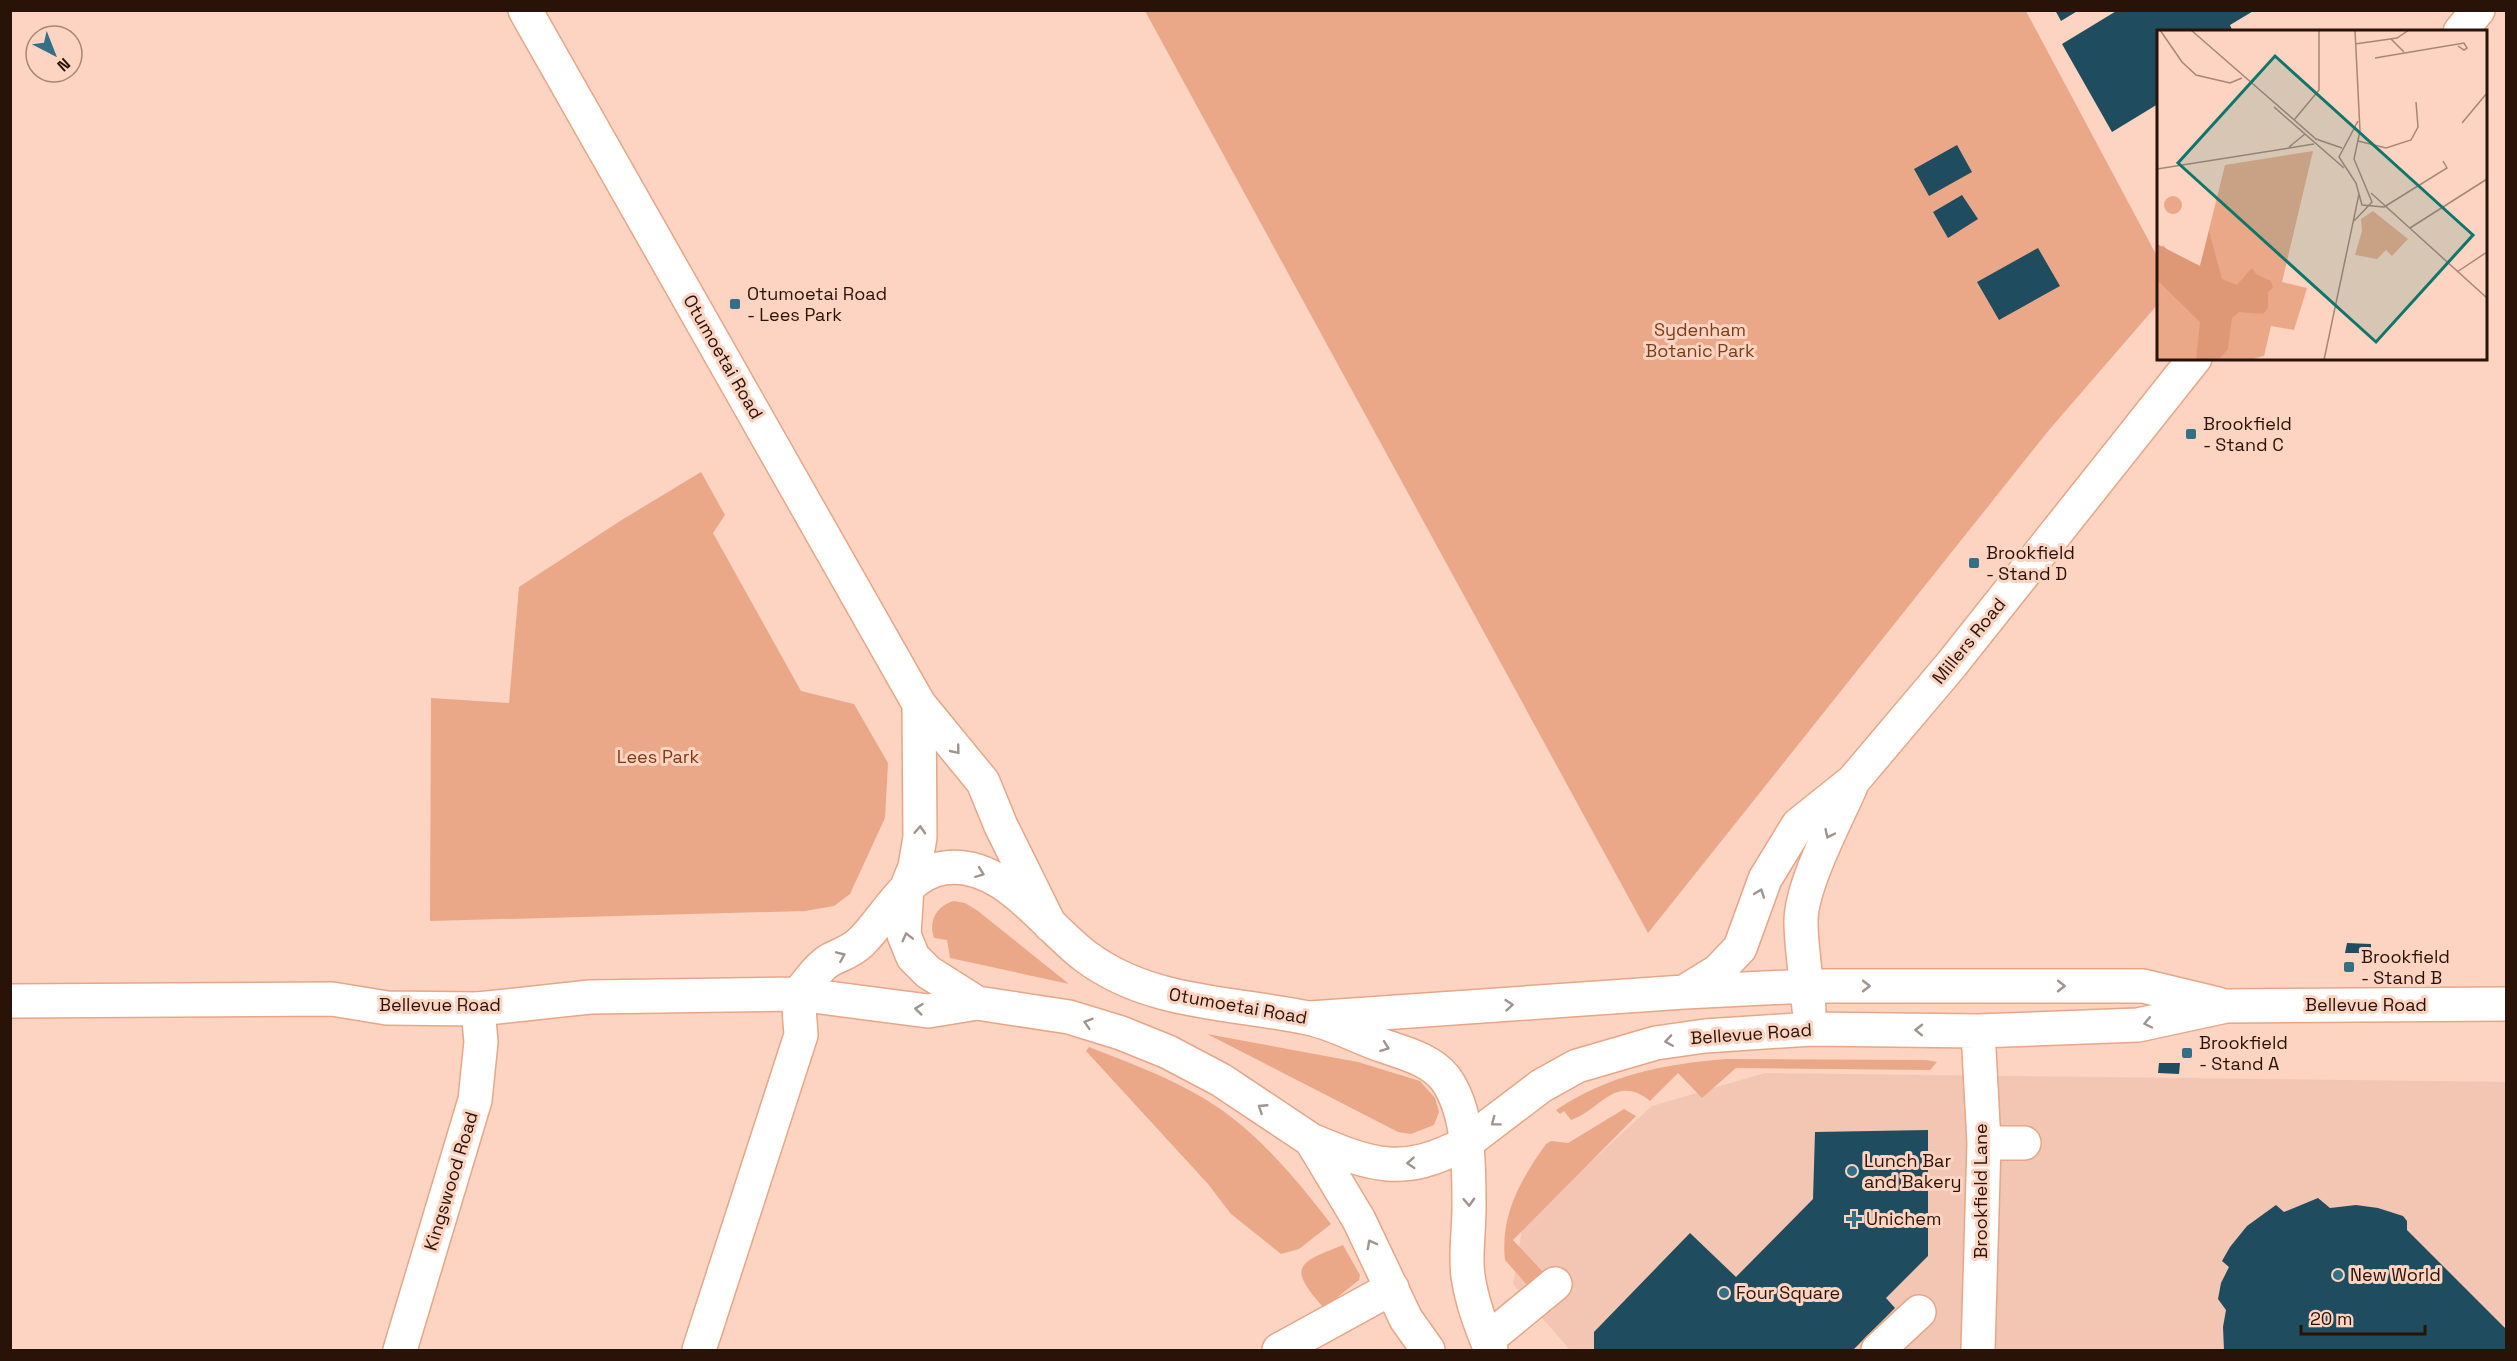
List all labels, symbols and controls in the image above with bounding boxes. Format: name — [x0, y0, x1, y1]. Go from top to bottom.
north arrow — [24, 24, 84, 84]
inset map — [2157, 30, 2487, 360]
text: N — [53, 53, 75, 76]
place label: Otumoetai Road - Lees Park — [747, 282, 887, 326]
street label: Otumoetai Road — [678, 290, 768, 423]
marker: Otumoetai Road - Lees Park — [728, 297, 742, 311]
park label: Sydenham Botanic Park — [1645, 318, 1755, 362]
place label: Brookfield - Stand C — [2203, 412, 2292, 456]
marker: Brookfield - Stand C — [2184, 427, 2198, 441]
place label: Brookfield - Stand D — [1986, 541, 2075, 585]
marker: Brookfield - Stand D — [1967, 556, 1981, 570]
street label: Millers Road — [1927, 593, 2010, 688]
one-way arrow — [949, 743, 960, 754]
park label: Lees Park — [617, 745, 700, 768]
one-way arrow — [913, 825, 926, 834]
one-way arrow — [1824, 828, 1836, 839]
one-way arrow — [974, 866, 985, 878]
one-way arrow — [1753, 888, 1766, 899]
one-way arrow — [901, 932, 914, 942]
place label: Brookfield - Stand B — [2361, 945, 2450, 989]
one-way arrow — [834, 951, 845, 963]
marker: Brookfield - Stand B — [2342, 960, 2356, 974]
one-way arrow — [1862, 980, 1871, 992]
one-way arrow — [2057, 980, 2066, 992]
street label: Otumoetai Road — [1167, 982, 1309, 1029]
street label: Bellevue Road — [379, 993, 501, 1016]
street label: Bellevue Road — [2305, 993, 2427, 1016]
one-way arrow — [1504, 999, 1513, 1012]
one-way arrow — [915, 1003, 924, 1016]
one-way arrow — [2143, 1016, 2153, 1029]
one-way arrow — [1083, 1018, 1094, 1030]
street label: Bellevue Road — [1689, 1018, 1813, 1049]
one-way arrow — [1915, 1024, 1924, 1036]
place label: Brookfield - Stand A — [2199, 1031, 2288, 1075]
one-way arrow — [1664, 1035, 1674, 1047]
one-way arrow — [1379, 1039, 1389, 1052]
marker: Brookfield - Stand A — [2180, 1046, 2194, 1060]
one-way arrow — [1258, 1104, 1269, 1115]
street label: Kingswood Road — [418, 1109, 483, 1253]
one-way arrow — [1490, 1114, 1501, 1125]
street label: Brookfield Lane — [1969, 1123, 1992, 1259]
place label: Lunch Bar and Bakery — [1864, 1149, 1962, 1193]
one-way arrow — [1407, 1156, 1416, 1169]
marker: Lunch Bar and Bakery — [1845, 1164, 1859, 1178]
one-way arrow — [1462, 1197, 1475, 1206]
place label: Unichem — [1866, 1207, 1941, 1230]
marker: Unichem — [1847, 1212, 1861, 1226]
one-way arrow — [1367, 1239, 1379, 1250]
place label: New World — [2350, 1263, 2441, 1286]
marker: New World — [2331, 1268, 2345, 1282]
place label: Four Square — [1736, 1281, 1840, 1304]
marker: Four Square — [1717, 1286, 1731, 1300]
scale bar — [2301, 1298, 2426, 1336]
text: 20 m — [2310, 1307, 2353, 1330]

